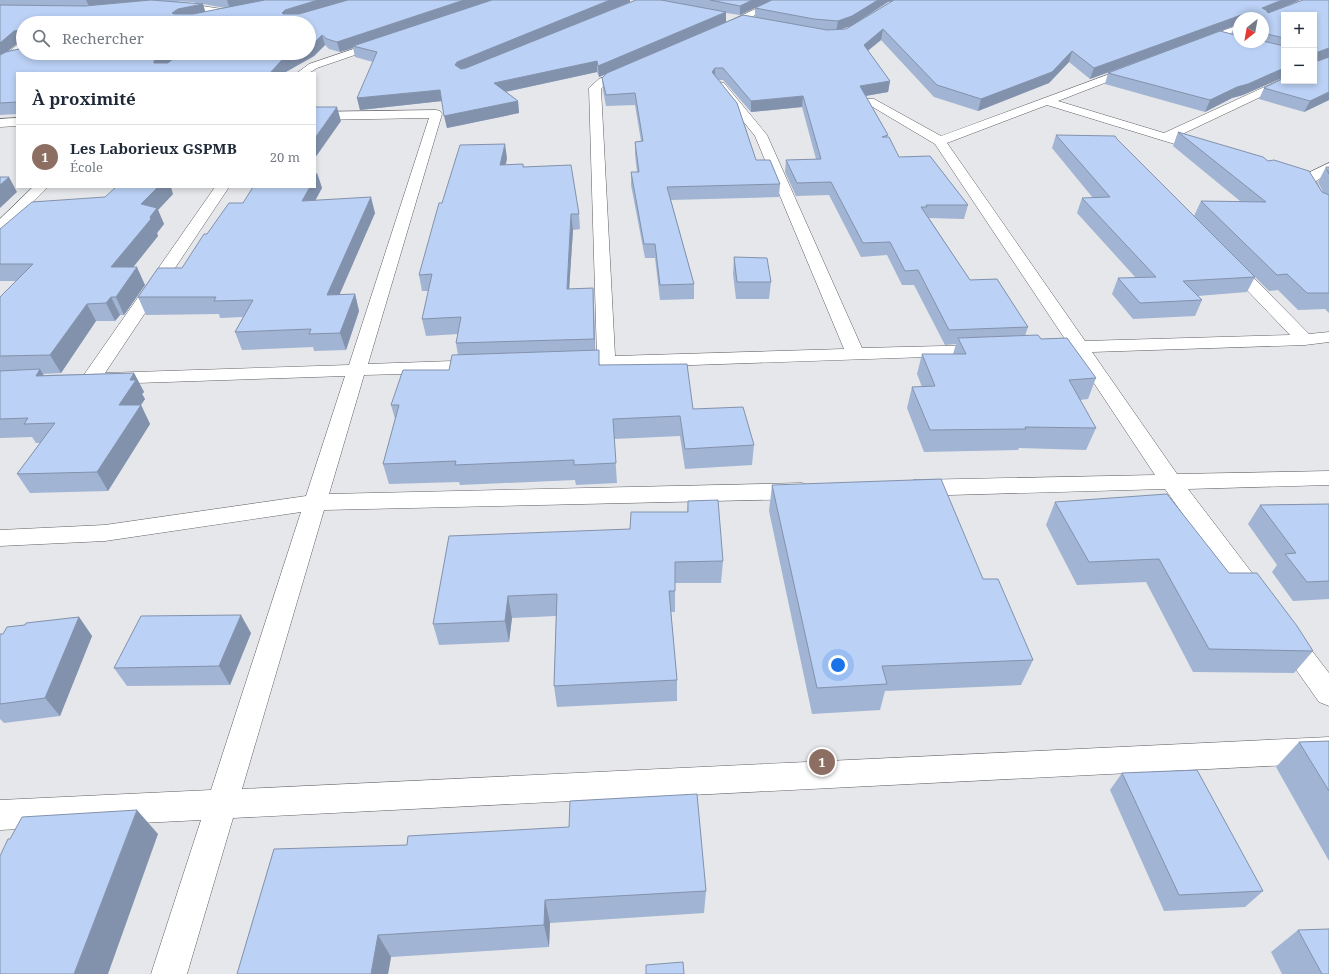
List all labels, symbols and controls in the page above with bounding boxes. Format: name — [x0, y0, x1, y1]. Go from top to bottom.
north arrow — [1233, 12, 1269, 48]
map controls — [1281, 12, 1317, 84]
button: + — [1281, 12, 1317, 48]
search box — [16, 16, 316, 60]
icon: search — [30, 27, 52, 49]
text: Rechercher — [62, 28, 144, 48]
button: − — [1281, 48, 1317, 84]
text: À proximité — [32, 87, 136, 110]
text: Les Laborieux GSPMB — [70, 138, 237, 158]
text: 1 — [41, 148, 49, 166]
text: 20 m — [270, 148, 300, 166]
text: École — [70, 158, 103, 176]
your location — [828, 655, 848, 675]
pin: 1 — [809, 747, 835, 777]

